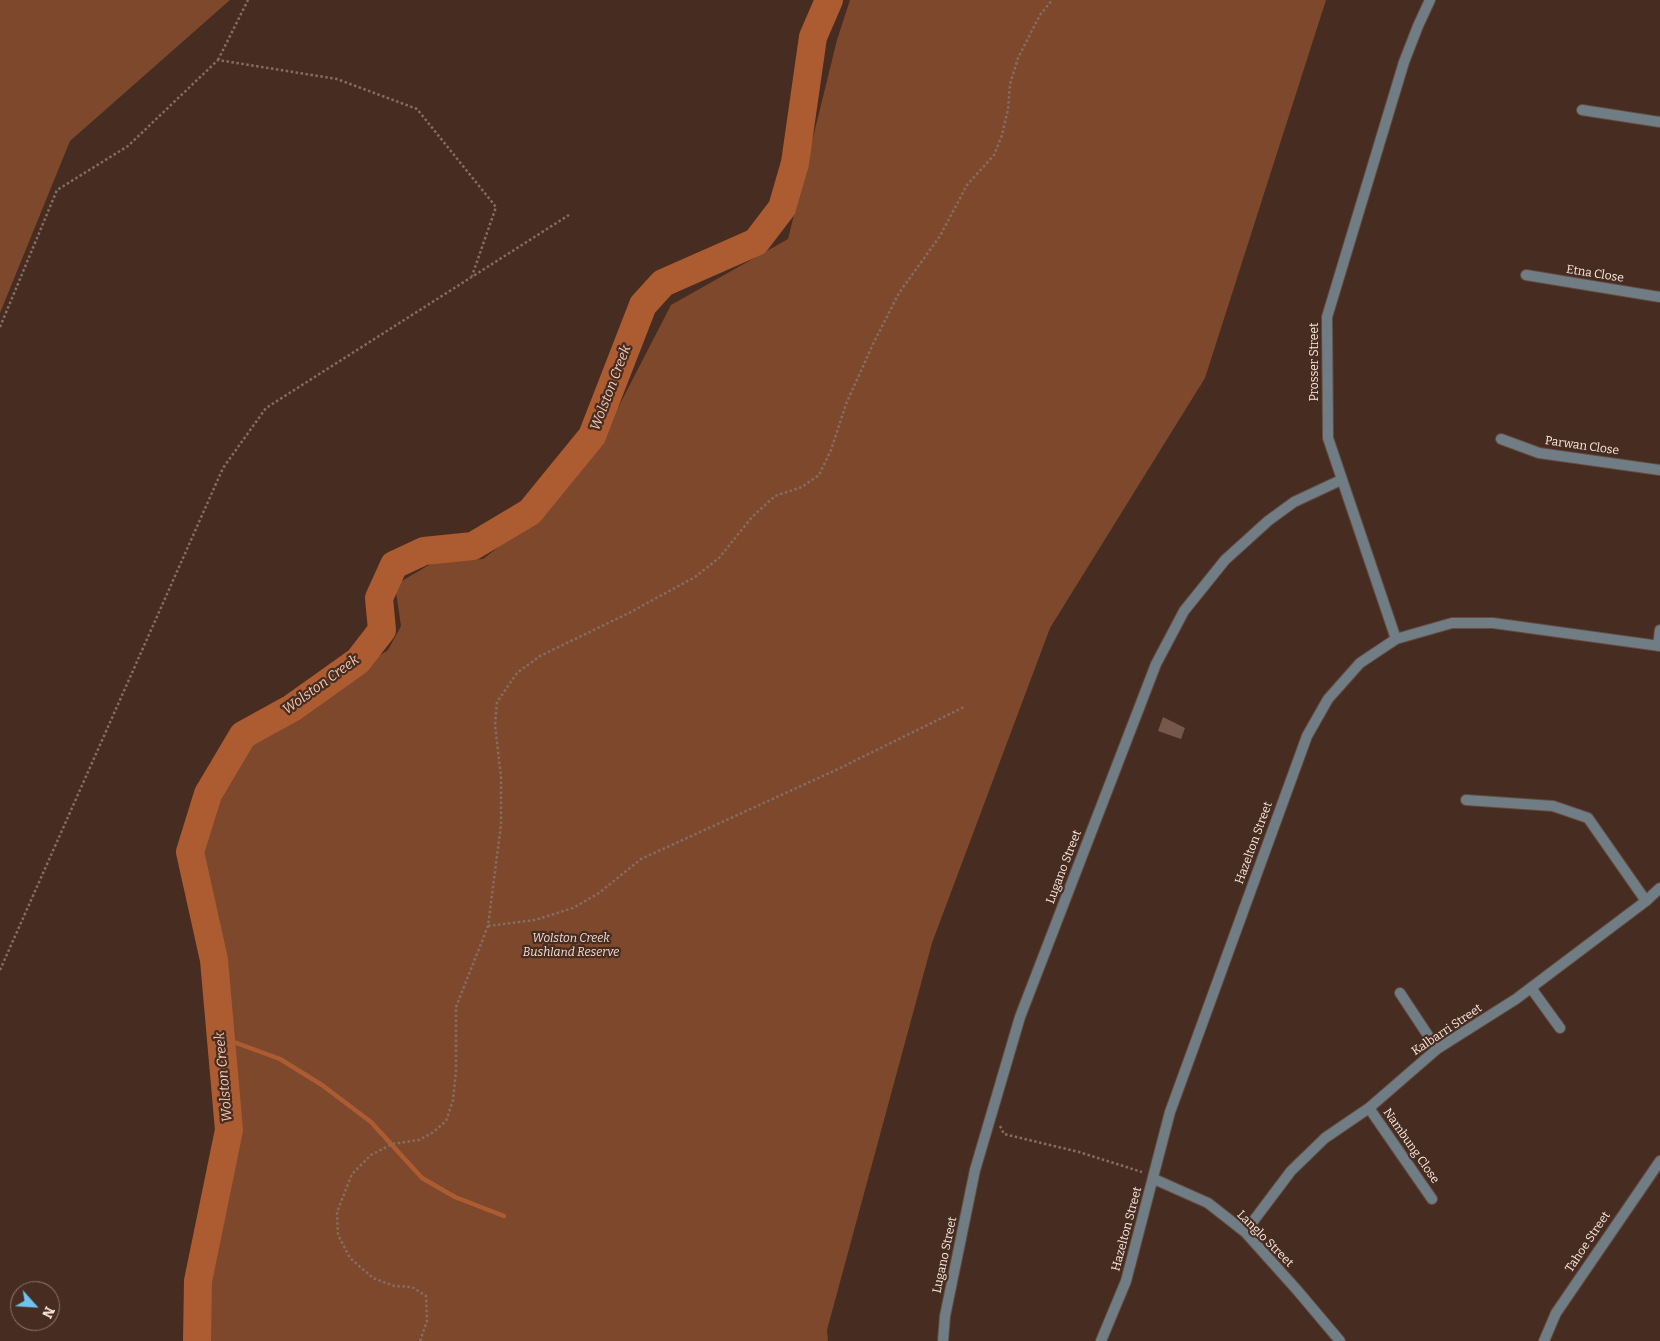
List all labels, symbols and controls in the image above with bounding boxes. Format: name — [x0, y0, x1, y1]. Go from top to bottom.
street label: Etna Close — [1565, 262, 1625, 286]
street label: Prosser Street — [1308, 323, 1322, 401]
water label: Wolston Creek — [587, 343, 635, 433]
street label: Parwan Close — [1544, 434, 1620, 458]
water label: Wolston Creek — [280, 652, 362, 718]
street label: Hazelton Street — [1232, 800, 1276, 886]
street label: Lugano Street — [1043, 828, 1085, 906]
park label: Wolston Creek Bushland Reserve — [523, 932, 619, 960]
street label: Kalbarri Street — [1409, 1001, 1485, 1059]
water label: Wolston Creek — [212, 1031, 236, 1123]
street label: Nambung Close — [1380, 1106, 1442, 1186]
street label: Hazelton Street — [1109, 1185, 1145, 1273]
street label: Langlo Street — [1234, 1208, 1296, 1270]
street label: Tahoe Street — [1562, 1209, 1614, 1275]
street label: Lugano Street — [930, 1215, 960, 1295]
north arrow — [10, 1281, 60, 1331]
text: N — [38, 1304, 58, 1321]

